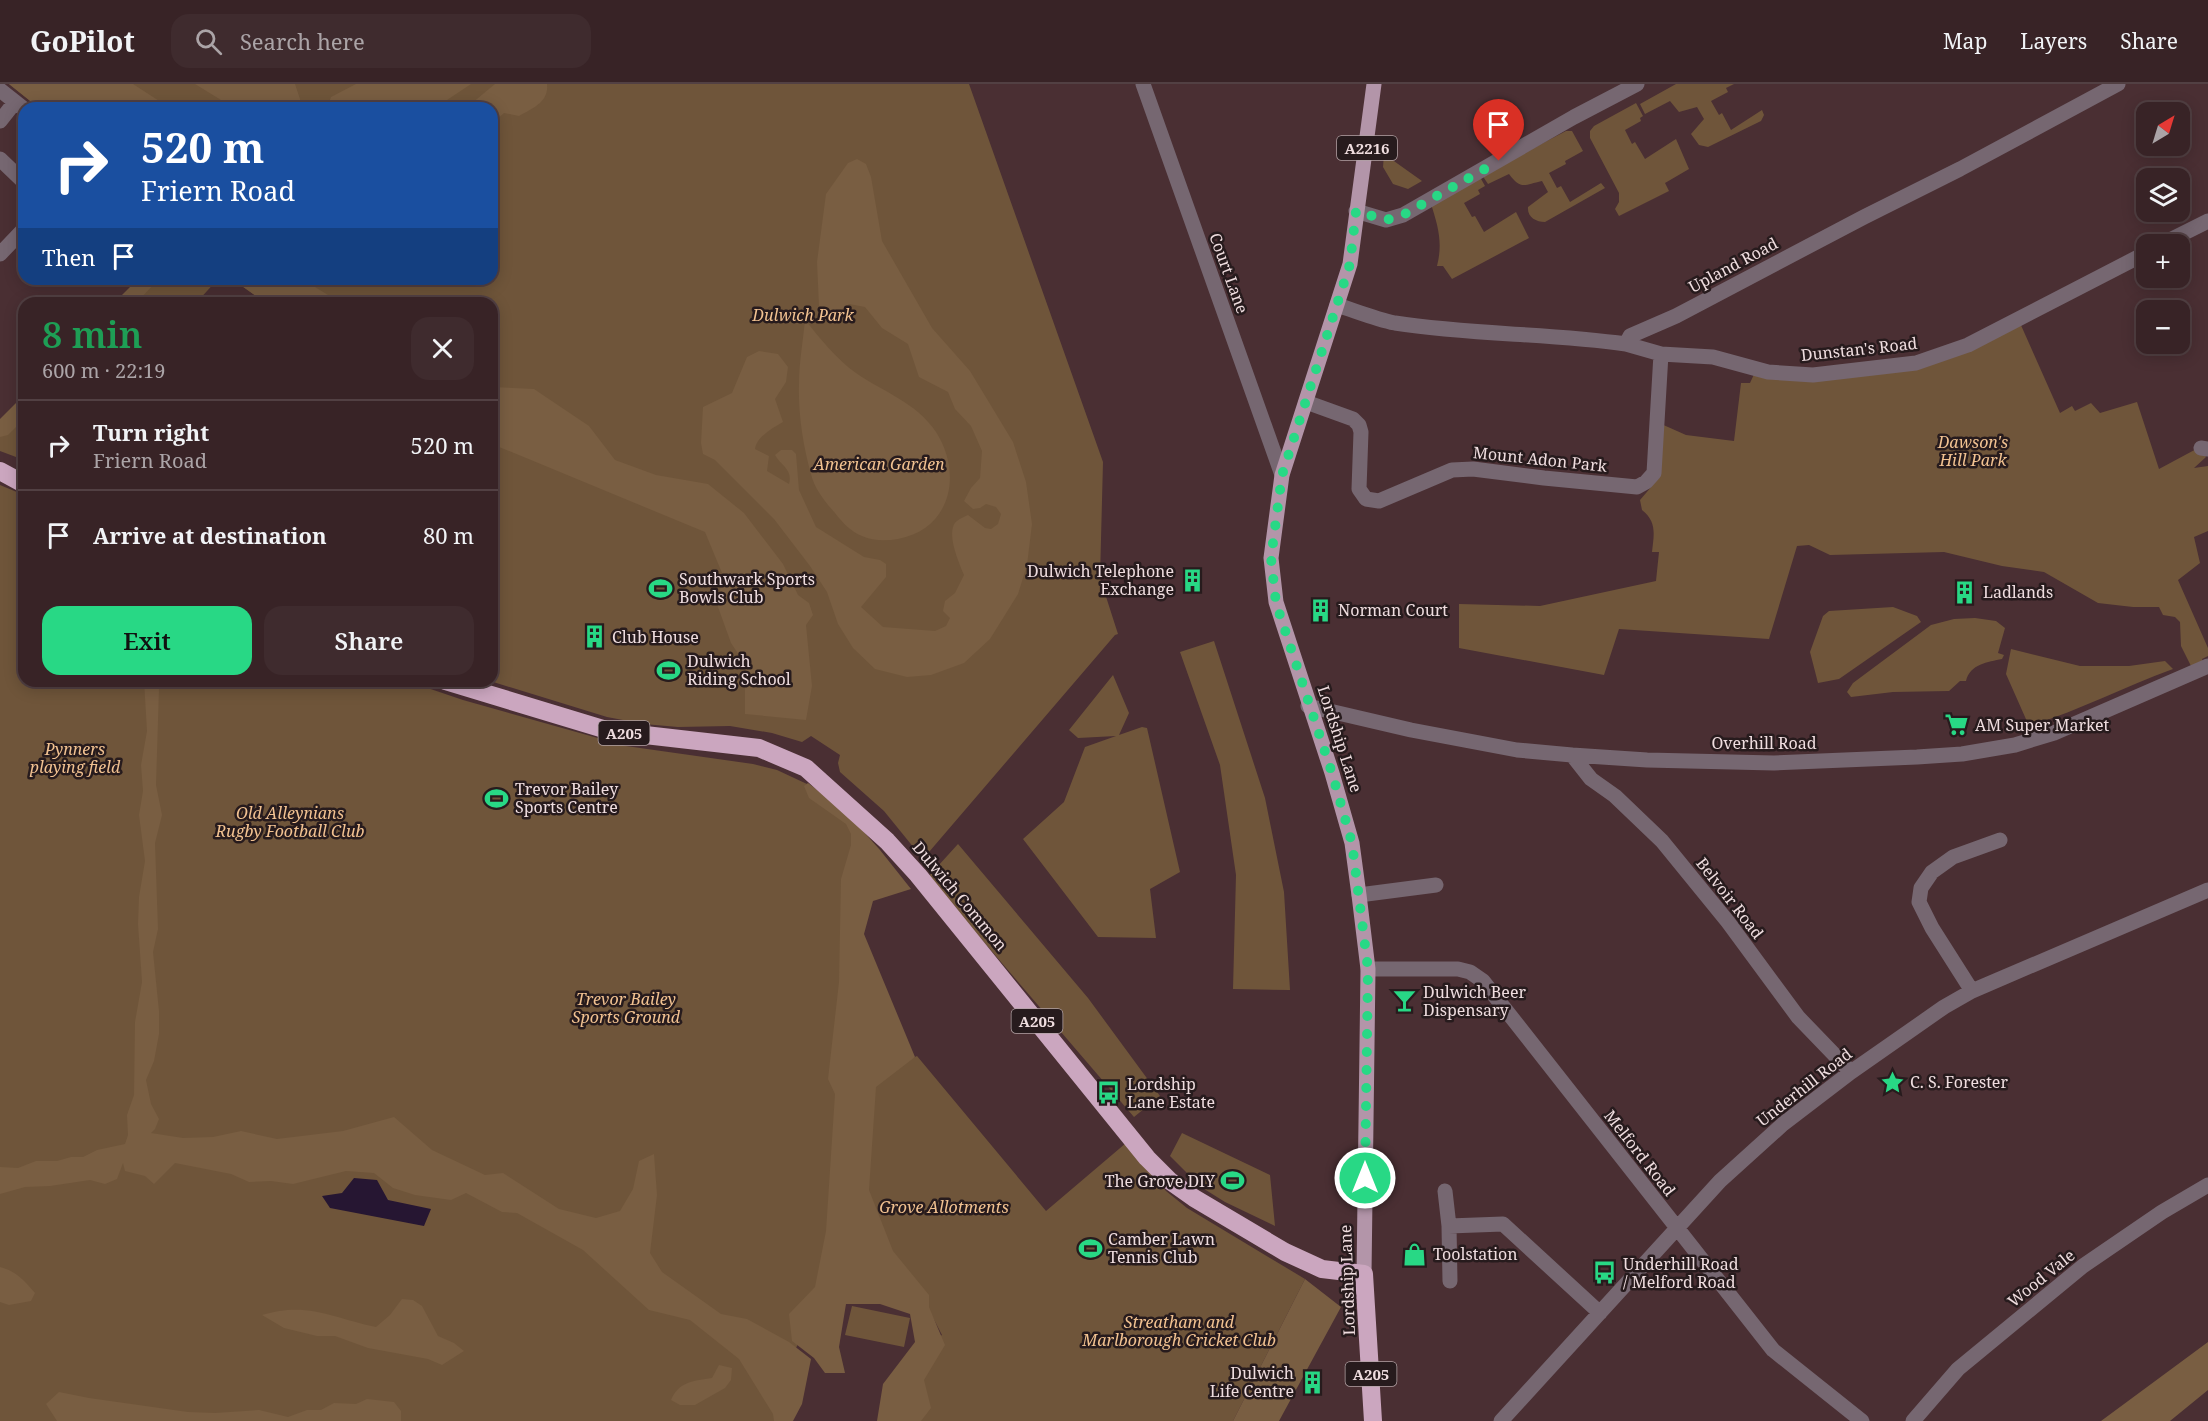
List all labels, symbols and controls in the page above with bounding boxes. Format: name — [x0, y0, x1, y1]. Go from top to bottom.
search box — [171, 14, 591, 68]
text: GoPilot — [30, 22, 135, 60]
icon: search — [192, 25, 225, 58]
text: Search here — [240, 26, 365, 56]
text: Map — [1943, 27, 1987, 55]
text: Layers — [2020, 27, 2087, 55]
text: Share — [2120, 27, 2178, 55]
pin — [1473, 99, 1524, 161]
north arrow — [2136, 102, 2190, 156]
map controls — [2136, 102, 2190, 354]
icon: arrive — [1482, 108, 1515, 141]
text: 520 m — [141, 118, 265, 175]
icon: right — [42, 126, 120, 204]
road number: A2216 — [1337, 136, 1397, 160]
button: layers — [2136, 168, 2190, 222]
text: Friern Road — [141, 172, 295, 209]
street label: Court Lane — [1204, 230, 1254, 316]
street label: Upland Road — [1685, 232, 1782, 298]
button: + — [2136, 234, 2190, 288]
icon: arrive — [107, 240, 140, 273]
text: Then — [42, 242, 95, 272]
button: − — [2136, 300, 2190, 354]
park label: Dulwich Park — [751, 304, 855, 326]
text: 8 min — [42, 310, 143, 359]
button: close — [411, 317, 474, 380]
street label: Dunstan's Road — [1800, 332, 1919, 366]
text: 600 m · 22:19 — [42, 357, 165, 384]
text: Turn right — [93, 417, 209, 447]
icon: right — [42, 429, 75, 462]
text: 520 m — [411, 430, 474, 460]
park label: Dawson's Hill Park — [1937, 431, 2008, 471]
street label: Mount Adon Park — [1472, 441, 1609, 477]
text: Friern Road — [93, 447, 207, 474]
park label: American Garden — [812, 453, 945, 475]
icon: arrive — [42, 519, 75, 552]
text: Arrive at destination — [93, 520, 327, 550]
text: 80 m — [423, 520, 474, 550]
place label: Dulwich Telephone Exchange — [1027, 560, 1174, 600]
building icon: Dulwich Telephone Exchange — [1179, 567, 1205, 593]
place label: Southwark Sports Bowls Club — [679, 568, 815, 608]
sports icon: Southwark Sports Bowls Club — [648, 575, 674, 601]
building icon: Ladlands — [1952, 579, 1978, 605]
place label: Ladlands — [1983, 581, 2053, 603]
building icon: Norman Court — [1307, 597, 1333, 623]
place label: Norman Court — [1338, 599, 1448, 621]
button: Exit — [42, 606, 252, 675]
button: Share — [264, 606, 474, 675]
building icon: Club House — [581, 624, 607, 650]
place label: Club House — [612, 626, 699, 648]
place label: Dulwich Riding School — [687, 650, 791, 690]
sports icon: Dulwich Riding School — [656, 657, 682, 683]
street label: Lordship Lane — [1312, 683, 1368, 795]
supermarket icon: AM Super Market — [1944, 712, 1970, 738]
place label: AM Super Market — [1975, 714, 2110, 736]
road number: A205 — [598, 721, 650, 745]
street label: Overhill Road — [1711, 732, 1817, 754]
park label: Pynners playing field — [29, 738, 121, 778]
place label: Trevor Bailey Sports Centre — [515, 778, 619, 818]
sports icon: Trevor Bailey Sports Centre — [484, 785, 510, 811]
park label: Old Alleynians Rugby Football Club — [214, 802, 365, 842]
street label: Dulwich Common — [908, 837, 1012, 955]
street label: Belvoir Road — [1691, 853, 1769, 943]
place label: Dulwich Beer Dispensary — [1423, 981, 1526, 1021]
park label: Trevor Bailey Sports Ground — [572, 988, 681, 1028]
bar icon: Dulwich Beer Dispensary — [1392, 988, 1418, 1014]
road number: A205 — [1012, 1009, 1062, 1033]
street label: Underhill Road — [1752, 1043, 1856, 1131]
place icon: C. S. Forester — [1879, 1069, 1905, 1095]
place label: C. S. Forester — [1910, 1071, 2008, 1093]
place label: Lordship Lane Estate — [1127, 1073, 1215, 1113]
bus stop icon: Lordship Lane Estate — [1096, 1080, 1122, 1106]
street label: Melford Road — [1599, 1105, 1681, 1201]
position arrow — [1333, 1146, 1397, 1210]
sports icon: The Grove DIY — [1220, 1168, 1246, 1194]
place label: The Grove DIY — [1105, 1170, 1216, 1192]
park label: Grove Allotments — [879, 1196, 1009, 1218]
street label: Lordship Lane — [1334, 1224, 1360, 1336]
place label: Camber Lawn Tennis Club — [1108, 1228, 1215, 1268]
sports icon: Camber Lawn Tennis Club — [1077, 1235, 1103, 1261]
shop icon: Toolstation — [1402, 1241, 1428, 1267]
place label: Toolstation — [1433, 1243, 1518, 1265]
street label: Wood Vale — [2003, 1244, 2079, 1312]
place label: Underhill Road / Melford Road — [1623, 1253, 1739, 1293]
bus stop icon: Underhill Road / Melford Road — [1592, 1260, 1618, 1286]
park label: Streatham and Marlborough Cricket Club — [1081, 1311, 1276, 1351]
place label: Dulwich Life Centre — [1210, 1362, 1294, 1402]
road number: A205 — [1346, 1362, 1396, 1386]
building icon: Dulwich Life Centre — [1299, 1369, 1325, 1395]

